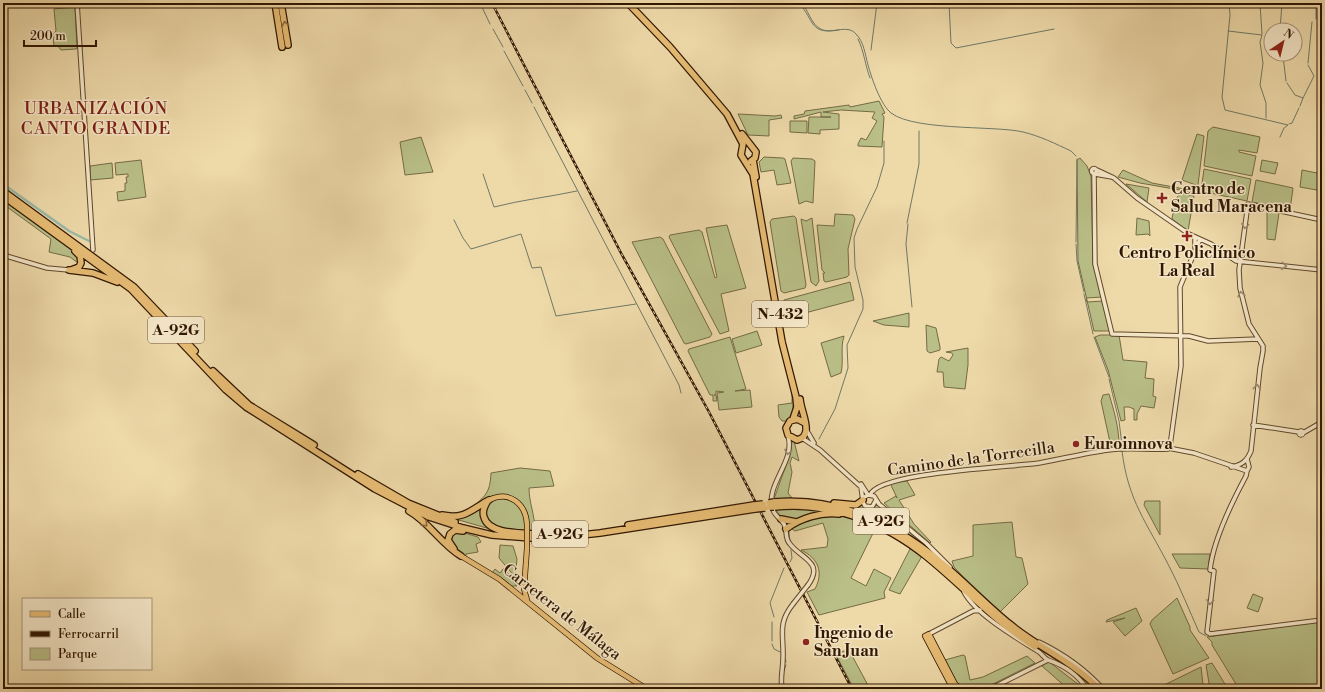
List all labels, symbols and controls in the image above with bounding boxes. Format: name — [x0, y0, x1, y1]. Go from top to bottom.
one-way arrow — [281, 21, 289, 27]
scale bar — [24, 22, 96, 48]
north arrow — [1263, 22, 1303, 62]
text: N — [1281, 26, 1296, 43]
text: 200 m — [30, 29, 66, 44]
district label: URBANIZACIÓN CANTO GRANDE — [21, 97, 171, 140]
place label: Centro de Salud Maracena — [1171, 179, 1292, 217]
marker: Centro de Salud Maracena — [1156, 192, 1168, 204]
one-way arrow — [1241, 223, 1250, 229]
marker: Centro Policlínico La Real — [1181, 230, 1193, 242]
place label: Centro Policlínico La Real — [1119, 243, 1255, 281]
one-way arrow — [1281, 262, 1287, 271]
one-way arrow — [1238, 291, 1246, 297]
road number: N-432 — [752, 301, 808, 327]
road number: A-92G — [148, 317, 204, 343]
one-way arrow — [1253, 384, 1262, 390]
place label: Euroinnova — [1084, 434, 1173, 454]
street label: Camino de la Torrecilla — [886, 437, 1057, 481]
marker: Euroinnova — [1071, 439, 1081, 449]
one-way arrow — [784, 448, 792, 455]
road number: A-92G — [853, 508, 909, 534]
one-way arrow — [420, 520, 427, 527]
road number: A-92G — [532, 521, 588, 547]
street label: Carretera de Málaga — [499, 559, 626, 665]
legend — [22, 598, 152, 670]
one-way arrow — [1206, 599, 1215, 605]
text: Calle — [58, 607, 85, 622]
place label: Ingenio de San Juan — [814, 623, 894, 661]
text: Ferrocarril — [58, 627, 119, 642]
marker: Ingenio de San Juan — [801, 637, 811, 647]
text: Parque — [58, 647, 97, 662]

